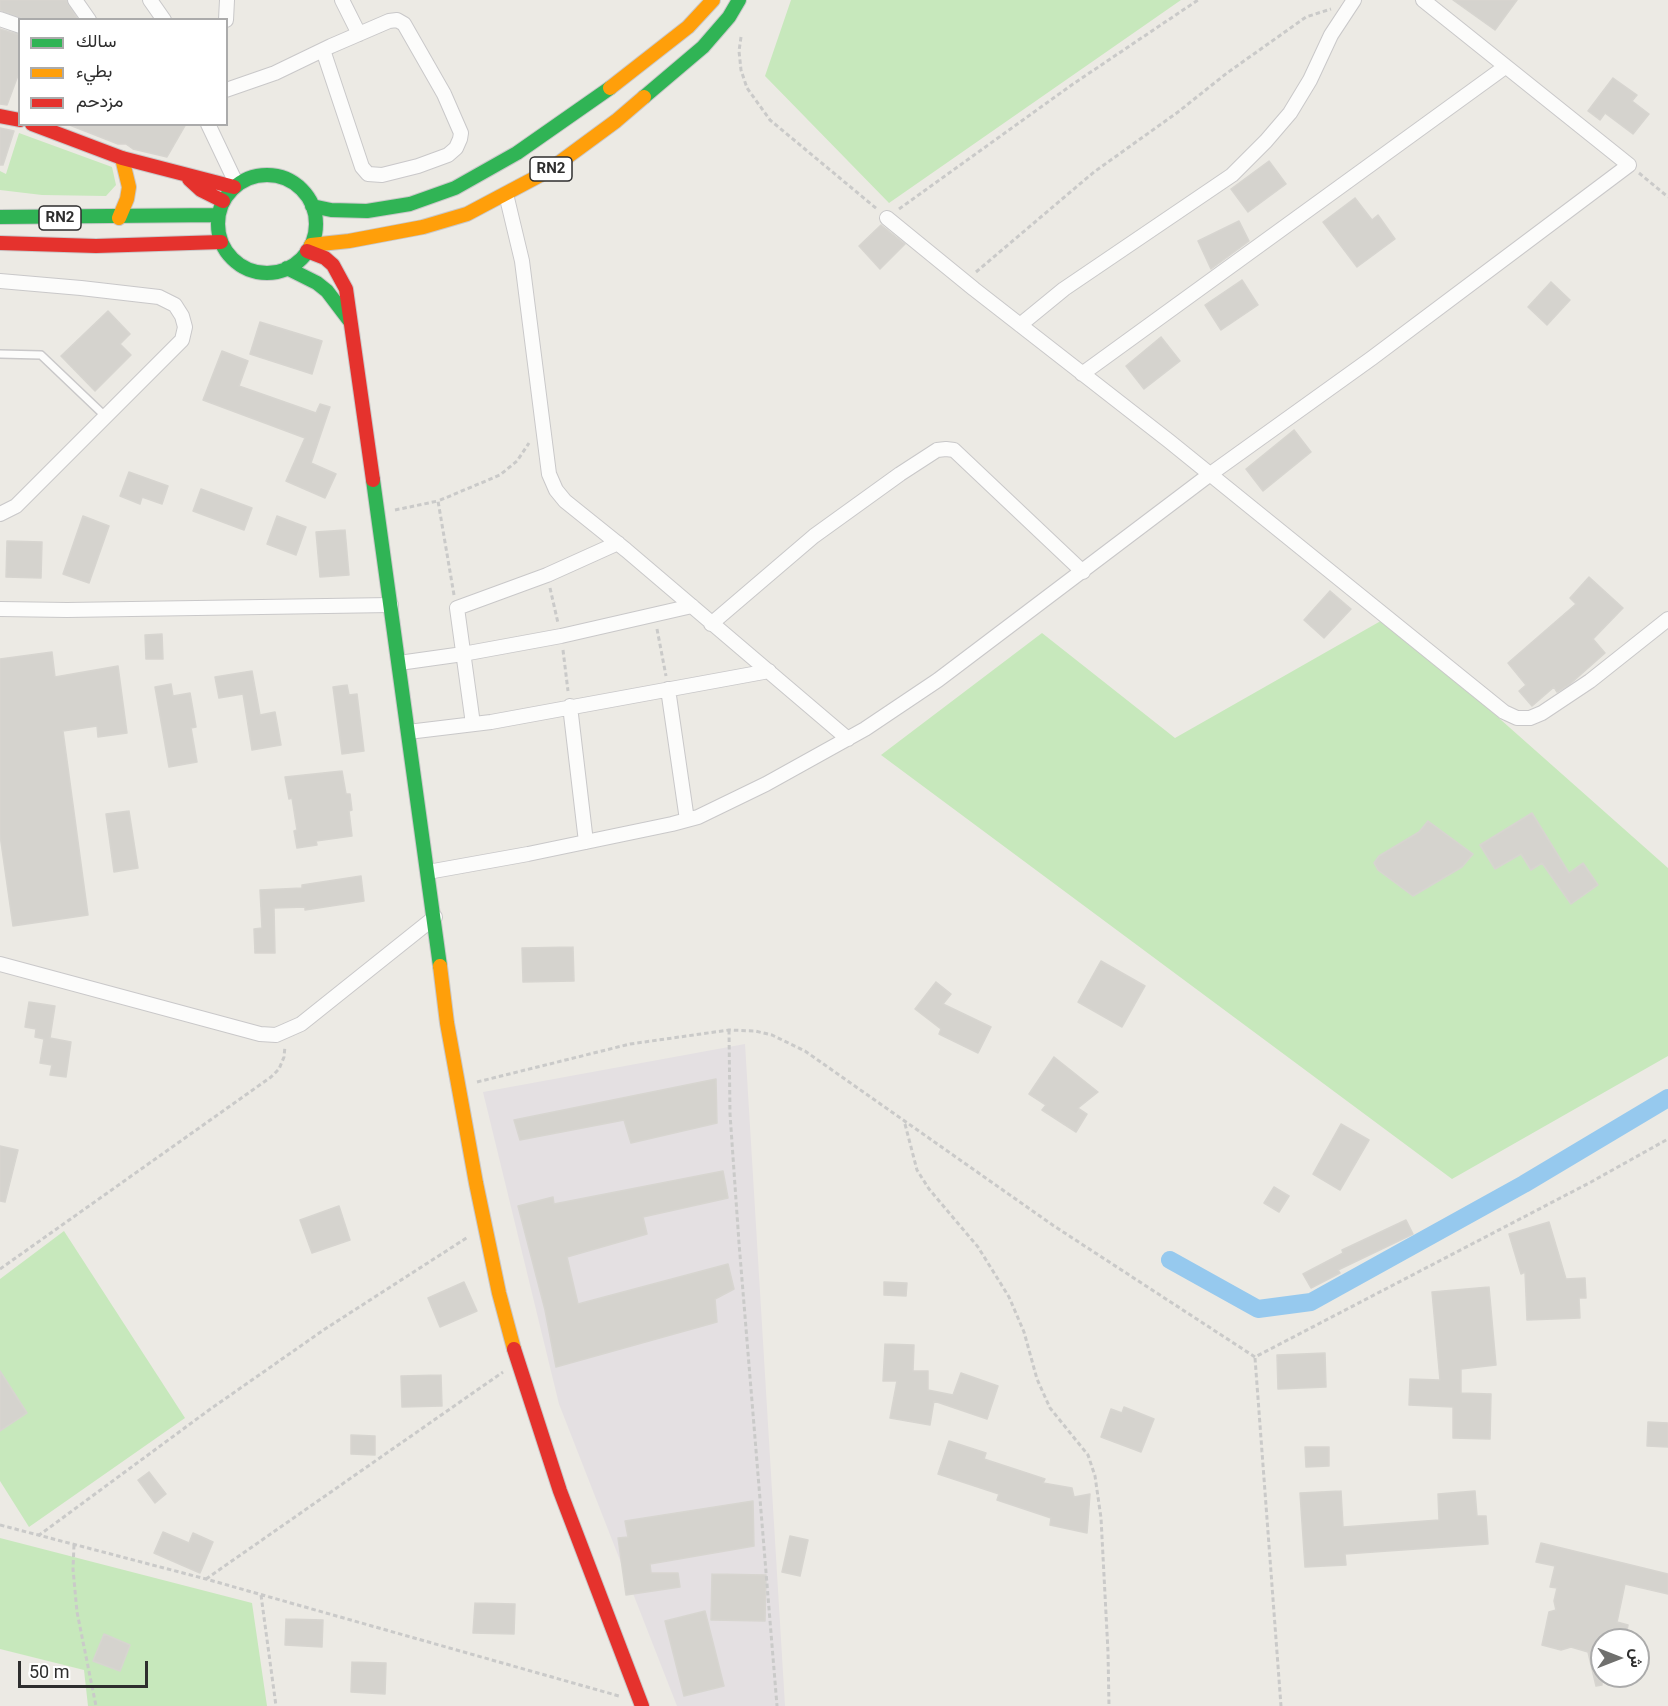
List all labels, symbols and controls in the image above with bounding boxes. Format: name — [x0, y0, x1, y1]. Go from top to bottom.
legend — [18, 18, 228, 126]
text: سالك — [76, 30, 116, 51]
text: بطيء — [76, 60, 112, 81]
text: مزدحم — [76, 90, 123, 111]
road number: RN2 — [530, 157, 572, 181]
road number: RN2 — [39, 206, 81, 230]
north arrow — [1590, 1628, 1650, 1688]
text: ش — [1627, 1648, 1646, 1668]
scale bar — [21, 1649, 152, 1687]
text: 50 m — [29, 1661, 69, 1682]

